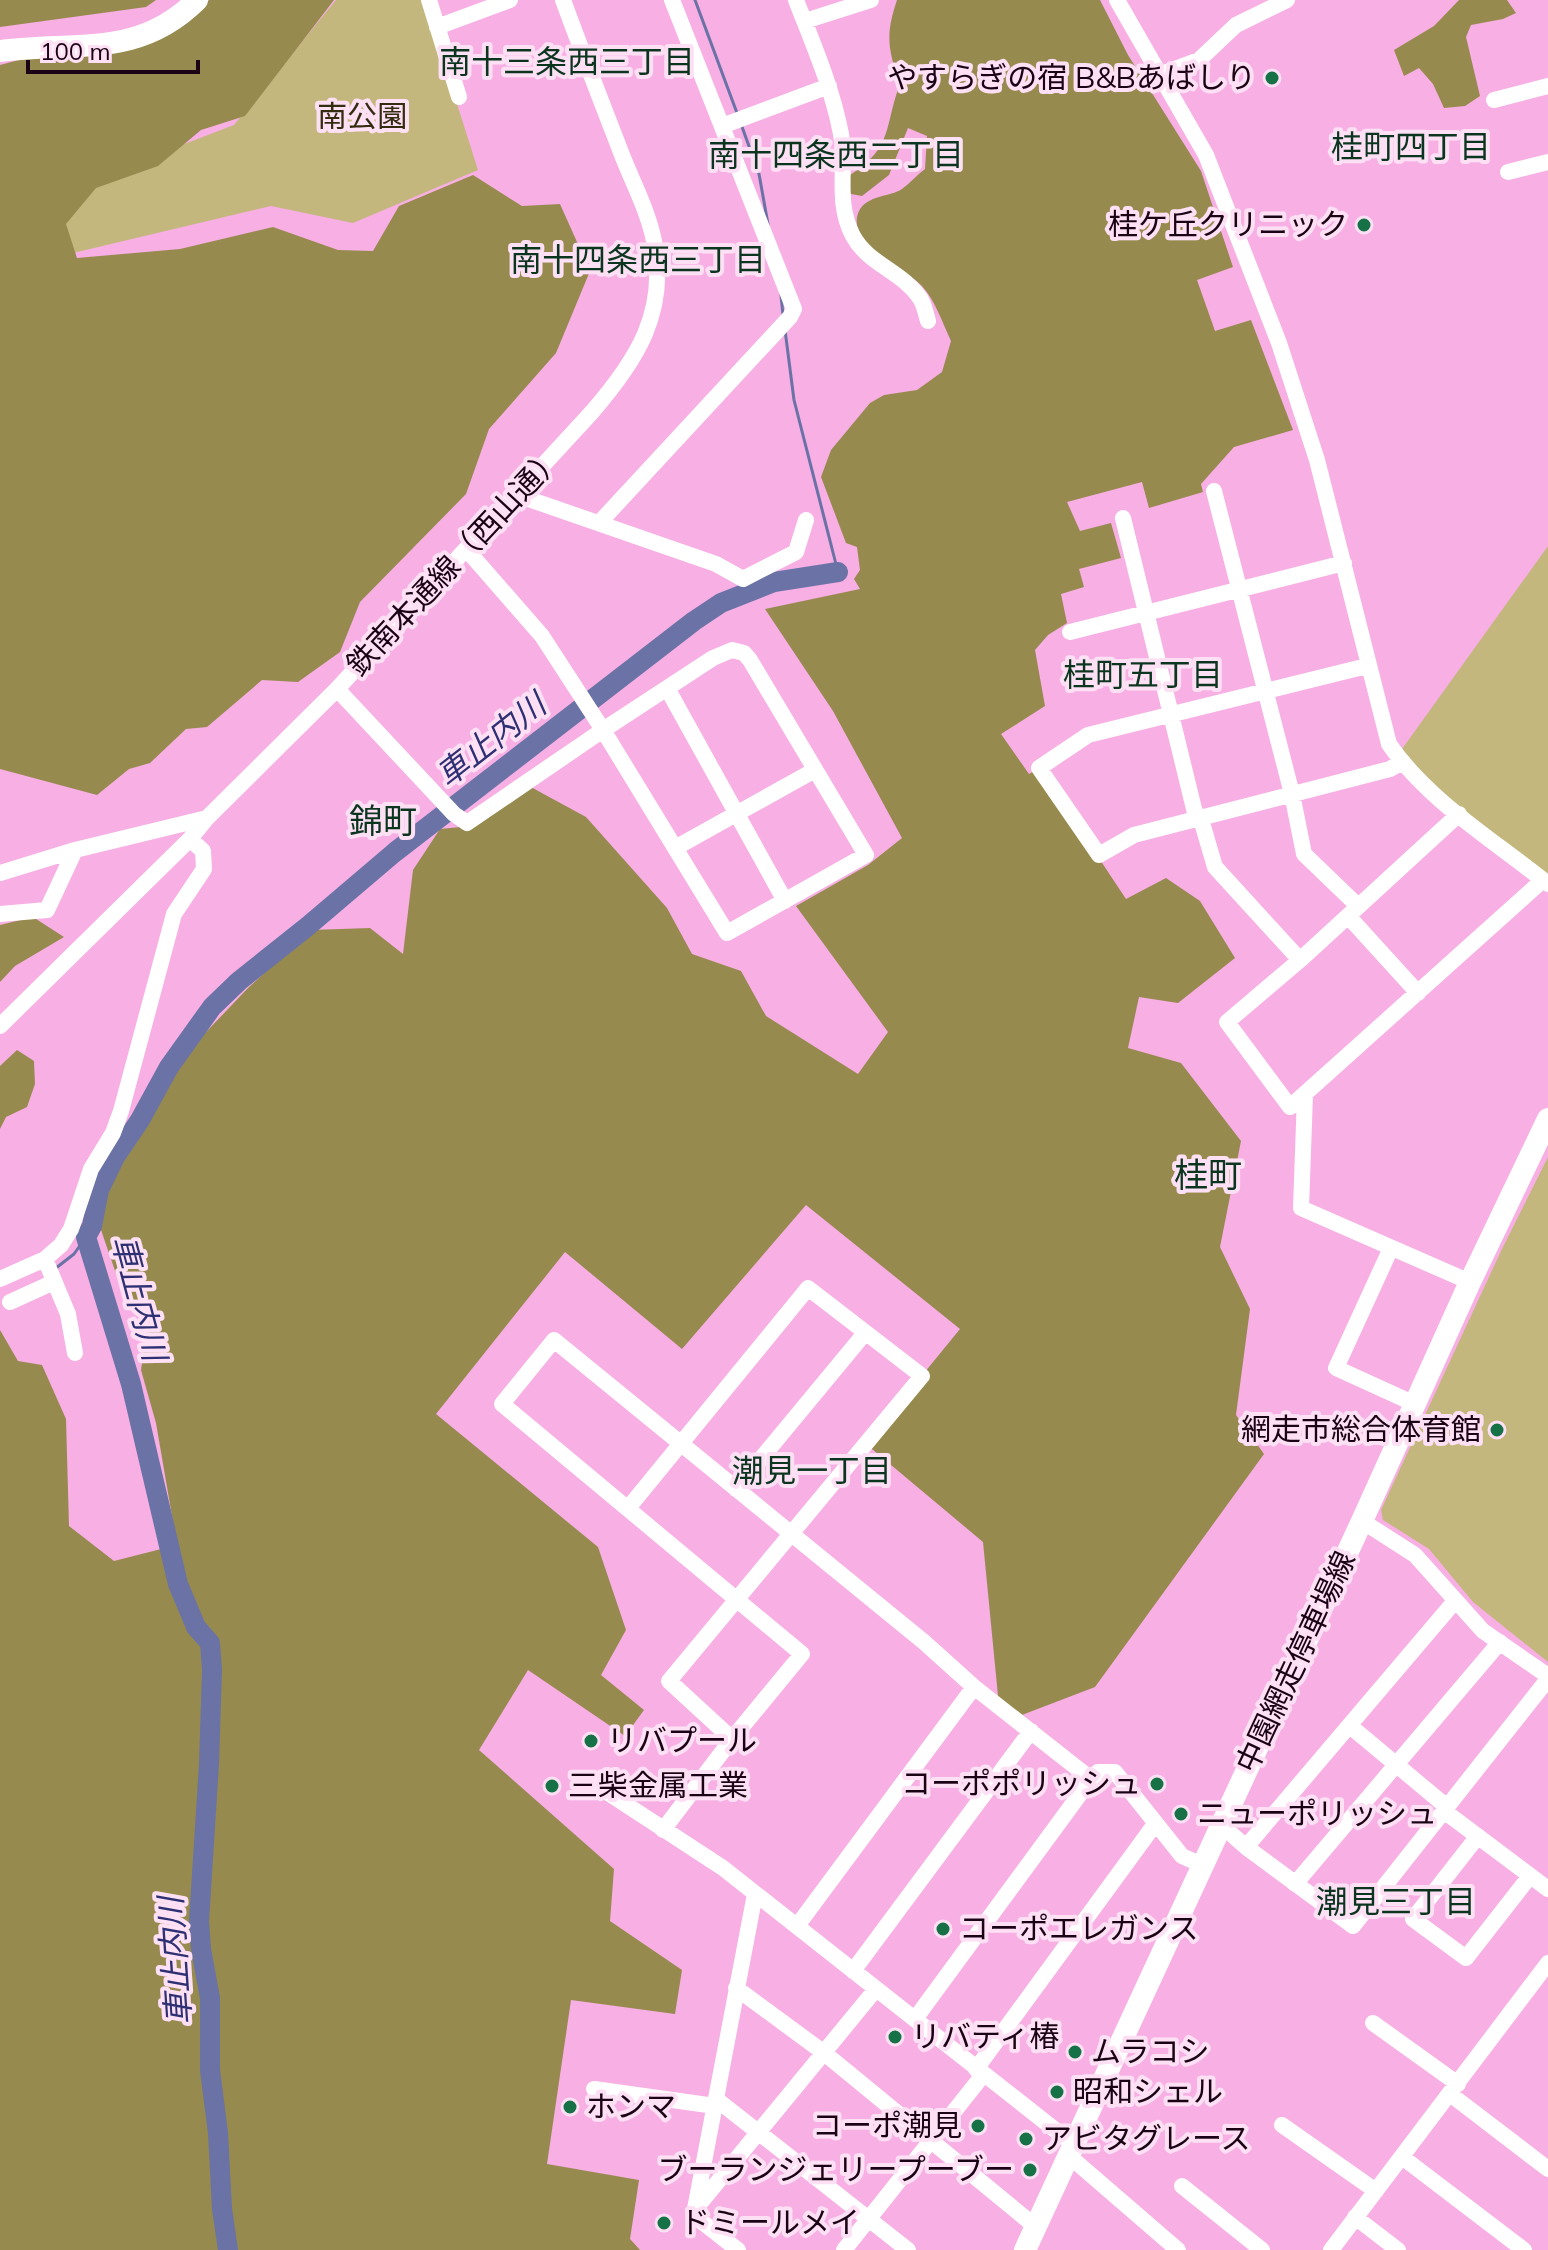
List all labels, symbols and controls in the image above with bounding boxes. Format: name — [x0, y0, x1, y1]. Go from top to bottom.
scale bar — [28, 24, 198, 74]
text: 100 m — [40, 36, 111, 66]
district label: 南十三条西三丁目 — [439, 41, 695, 81]
place label: やすらぎの宿 B&Bあばしり — [887, 58, 1256, 96]
marker: やすらぎの宿 B&Bあばしり — [1263, 69, 1281, 87]
park label: 南公園 — [317, 97, 407, 135]
district label: 桂町四丁目 — [1331, 126, 1491, 166]
district label: 南十四条西二丁目 — [708, 134, 964, 174]
place label: 桂ケ丘クリニック — [1108, 205, 1348, 243]
marker: 桂ケ丘クリニック — [1355, 216, 1373, 234]
district label: 南十四条西三丁目 — [510, 239, 766, 279]
street label: 鉄南本通線（西山通） — [338, 438, 570, 683]
district label: 桂町五丁目 — [1063, 654, 1223, 694]
water label: 車止内川 — [428, 682, 555, 794]
district label: 錦町 — [349, 799, 417, 842]
district label: 桂町 — [1174, 1153, 1242, 1196]
water label: 車止内川 — [104, 1231, 177, 1368]
place label: 網走市総合体育館 — [1241, 1410, 1481, 1448]
marker: 網走市総合体育館 — [1488, 1421, 1506, 1439]
district label: 潮見一丁目 — [732, 1450, 892, 1490]
street label: 中園網走停車場線 — [1227, 1545, 1363, 1778]
place label: リバプール — [607, 1721, 757, 1759]
marker: リバプール — [582, 1732, 600, 1750]
place label: コーポポリッシュ — [901, 1764, 1141, 1802]
place label: 三柴金属工業 — [568, 1766, 748, 1804]
marker: コーポポリッシュ — [1148, 1775, 1166, 1793]
marker: 三柴金属工業 — [543, 1777, 561, 1795]
place label: ニューポリッシュ — [1197, 1794, 1437, 1832]
marker: ニューポリッシュ — [1172, 1805, 1190, 1823]
district label: 潮見三丁目 — [1316, 1881, 1476, 1921]
water label: 車止内川 — [149, 1893, 198, 2026]
place label: コーポエレガンス — [959, 1909, 1198, 1947]
marker: コーポエレガンス — [934, 1920, 952, 1938]
place label: リバティ椿 — [911, 2017, 1059, 2055]
marker: リバティ椿 — [886, 2028, 904, 2046]
place label: ムラコシ — [1091, 2032, 1210, 2070]
marker: ムラコシ — [1066, 2043, 1084, 2061]
place label: 昭和シェル — [1073, 2072, 1223, 2110]
marker: 昭和シェル — [1048, 2083, 1066, 2101]
place label: ホンマ — [586, 2087, 676, 2125]
marker: ホンマ — [561, 2098, 579, 2116]
place label: コーポ潮見 — [812, 2106, 962, 2144]
marker: コーポ潮見 — [969, 2117, 987, 2135]
place label: アビタグレース — [1042, 2119, 1251, 2157]
marker: アビタグレース — [1017, 2130, 1035, 2148]
place label: ブーランジェリープーブー — [658, 2150, 1014, 2188]
marker: ブーランジェリープーブー — [1021, 2161, 1039, 2179]
place label: ドミールメイ — [680, 2203, 860, 2241]
marker: ドミールメイ — [655, 2214, 673, 2232]

